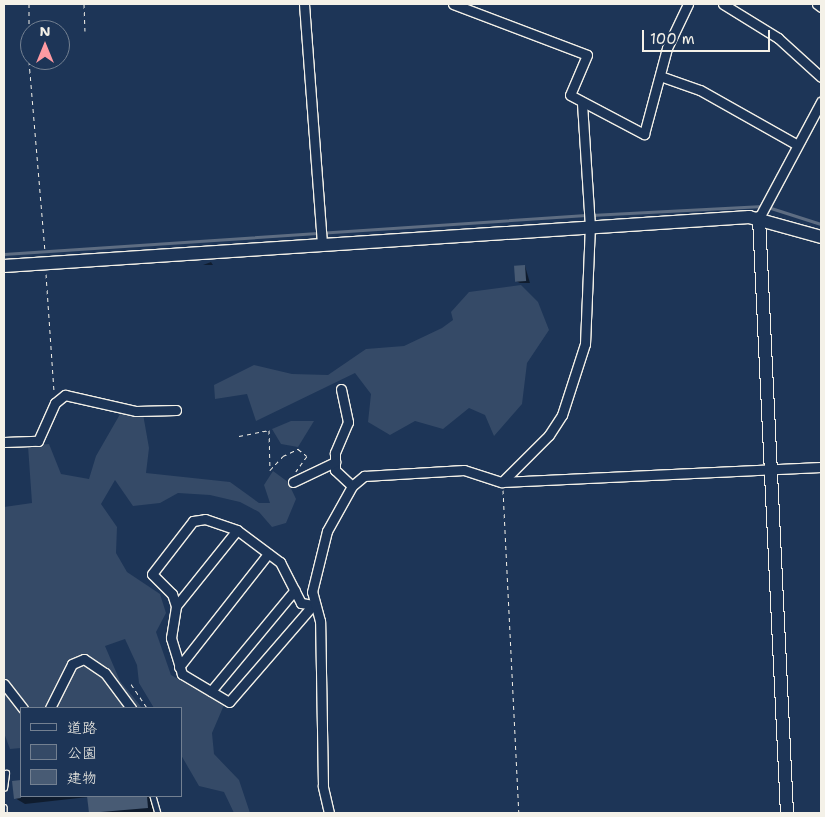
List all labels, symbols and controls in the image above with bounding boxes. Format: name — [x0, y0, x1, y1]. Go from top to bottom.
north arrow — [20, 20, 70, 70]
scale bar — [645, 20, 772, 52]
text: N — [39, 22, 51, 40]
text: 100 m — [650, 29, 695, 49]
legend — [20, 707, 182, 797]
text: 道路 — [67, 718, 97, 738]
text: 公園 — [67, 743, 97, 763]
text: 建物 — [67, 768, 97, 788]

